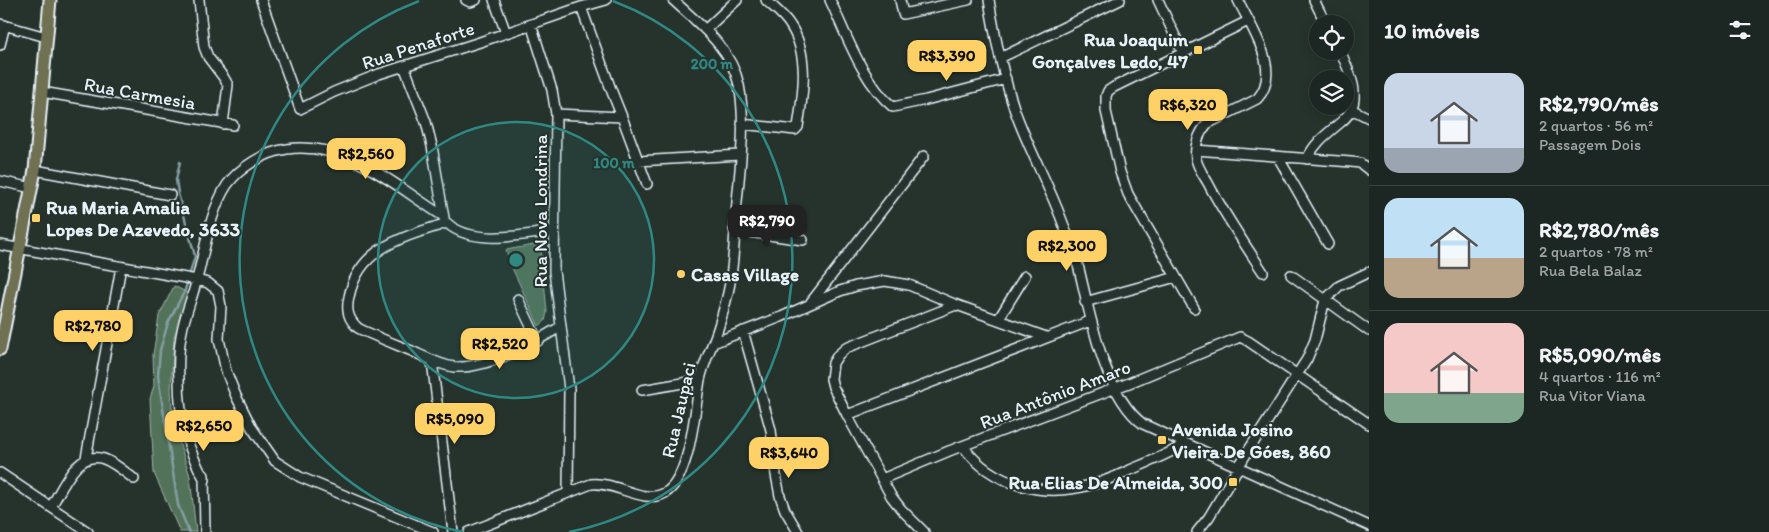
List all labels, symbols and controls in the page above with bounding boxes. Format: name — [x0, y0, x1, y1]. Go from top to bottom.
map controls — [1309, 15, 1354, 115]
button: locate — [1309, 15, 1354, 60]
street label: Rua Penaforte — [359, 16, 477, 74]
icon: filters — [1726, 16, 1754, 44]
text: 10 imóveis — [1384, 18, 1480, 43]
place label: Rua Joaquim Gonçalves Ledo, 47 — [1032, 28, 1189, 73]
pin: R$3,390 — [901, 39, 993, 82]
marker: Rua Joaquim Gonçalves Ledo, 47 — [1192, 44, 1204, 56]
text: R$3,390 — [918, 46, 976, 65]
text: 200 m — [691, 55, 734, 73]
button: layers — [1309, 70, 1354, 115]
street label: Rua Carmesia — [82, 72, 198, 115]
pin: R$6,320 — [1142, 88, 1234, 131]
text: R$2,790/mês — [1539, 91, 1659, 116]
icon: home — [1424, 93, 1484, 153]
text: R$6,320 — [1159, 95, 1217, 114]
text: 2 quartos · 56 m² — [1539, 116, 1653, 135]
street label: Rua Nova Londrina — [529, 134, 552, 288]
text: Passagem Dois — [1539, 135, 1641, 154]
pin: R$2,560 — [320, 138, 412, 180]
text: R$2,560 — [338, 144, 394, 163]
text: 100 m — [593, 154, 635, 172]
place label: Rua Maria Amalia Lopes De Azevedo, 3633 — [46, 196, 240, 241]
pin: R$2,790 — [721, 204, 813, 247]
text: R$2,790 — [739, 211, 795, 230]
marker: Rua Maria Amalia Lopes De Azevedo, 3633 — [30, 212, 42, 224]
text: R$2,780/mês — [1539, 217, 1659, 242]
icon: home — [1424, 218, 1484, 278]
pin: R$2,300 — [1021, 230, 1113, 272]
text: R$2,300 — [1038, 236, 1096, 255]
text: 2 quartos · 78 m² — [1539, 242, 1653, 261]
centre of rings — [507, 251, 525, 269]
text: Rua Bela Balaz — [1539, 261, 1642, 280]
place label: Casas Village — [691, 263, 799, 286]
marker: Casas Village — [675, 268, 687, 280]
pin: R$2,780 — [47, 310, 139, 352]
text: R$2,780 — [65, 316, 121, 335]
pin: R$2,520 — [454, 328, 546, 370]
text: R$2,520 — [472, 334, 528, 353]
text: R$5,090/mês — [1539, 342, 1661, 367]
icon: home — [1424, 343, 1484, 403]
street label: Rua Antônio Amaro — [976, 355, 1134, 434]
street label: Rua Jaupaci — [656, 360, 701, 460]
text: 4 quartos · 116 m² — [1539, 367, 1661, 386]
text: Rua Vitor Viana — [1539, 386, 1646, 405]
pin: R$5,090 — [409, 402, 501, 445]
text: R$5,090 — [426, 409, 484, 428]
pin: R$2,650 — [158, 410, 250, 452]
text: R$2,650 — [176, 416, 232, 435]
place label: Avenida Josino Vieira De Góes, 860 — [1171, 418, 1331, 463]
marker: Avenida Josino Vieira De Góes, 860 — [1156, 434, 1168, 446]
pin: R$3,640 — [743, 436, 835, 479]
text: R$3,640 — [760, 443, 818, 462]
place label: Rua Elias De Almeida, 300 — [1009, 471, 1223, 494]
marker: Rua Elias De Almeida, 300 — [1227, 476, 1239, 488]

